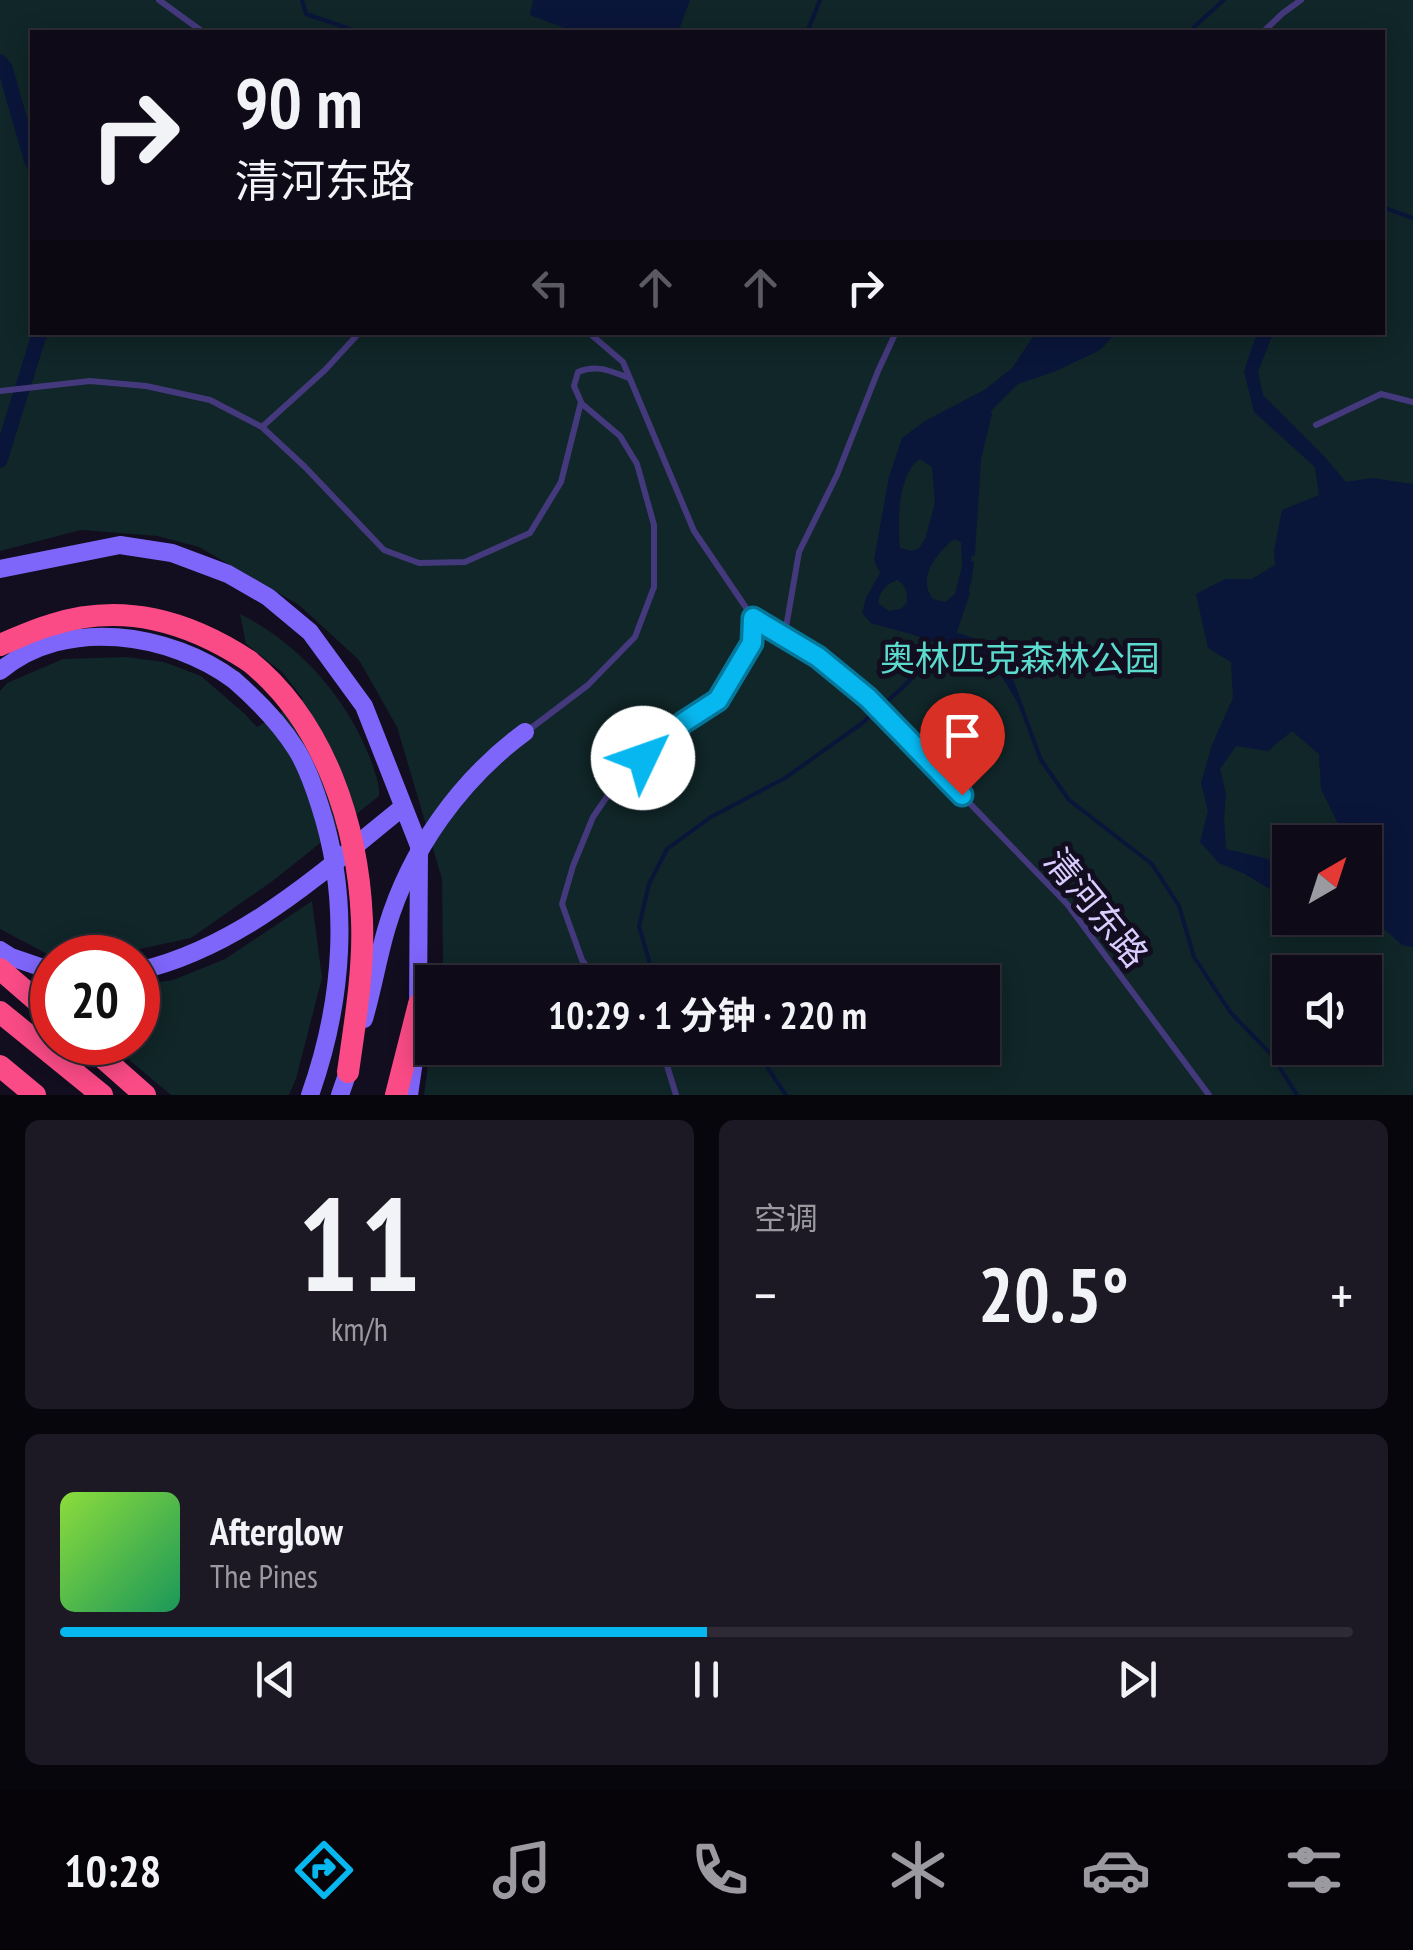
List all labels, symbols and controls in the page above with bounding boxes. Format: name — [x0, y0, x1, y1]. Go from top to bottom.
text: 90 m — [235, 57, 363, 147]
icon: right — [70, 70, 200, 200]
text: 清河东路 — [235, 151, 415, 209]
icon: left — [523, 260, 578, 315]
icon: ahead — [628, 260, 683, 315]
icon: ahead — [733, 260, 788, 315]
icon: right — [838, 260, 893, 315]
park label: 奥林匹克森林公园 — [880, 635, 1160, 681]
pin — [920, 693, 1005, 796]
position arrow — [591, 706, 695, 810]
icon: arrive — [935, 708, 990, 763]
north arrow — [1272, 825, 1382, 935]
map controls — [1272, 825, 1382, 1065]
street label: 清河东路 — [1035, 838, 1159, 976]
speed limit sign: 20 — [30, 935, 160, 1065]
button: sound — [1272, 955, 1382, 1065]
text: 10:29 · 1 分钟 · 220 m — [548, 990, 867, 1039]
text: 11 — [297, 1159, 422, 1327]
text: 空调 — [754, 1197, 818, 1239]
text: 20.5° — [978, 1246, 1129, 1343]
text: − — [754, 1259, 777, 1330]
text: + — [1330, 1259, 1353, 1330]
text: km/h — [331, 1308, 388, 1350]
text: Afterglow — [210, 1506, 343, 1555]
text: The Pines — [210, 1555, 318, 1597]
icon: previous — [248, 1652, 303, 1707]
icon: pause — [679, 1652, 734, 1707]
icon: next — [1110, 1652, 1165, 1707]
icon: directions — [289, 1835, 359, 1905]
icon: music — [487, 1835, 557, 1905]
icon: phone — [685, 1835, 755, 1905]
icon: climate — [883, 1835, 953, 1905]
icon: car — [1081, 1835, 1151, 1905]
icon: filters — [1279, 1835, 1349, 1905]
text: 10:28 — [64, 1841, 161, 1899]

